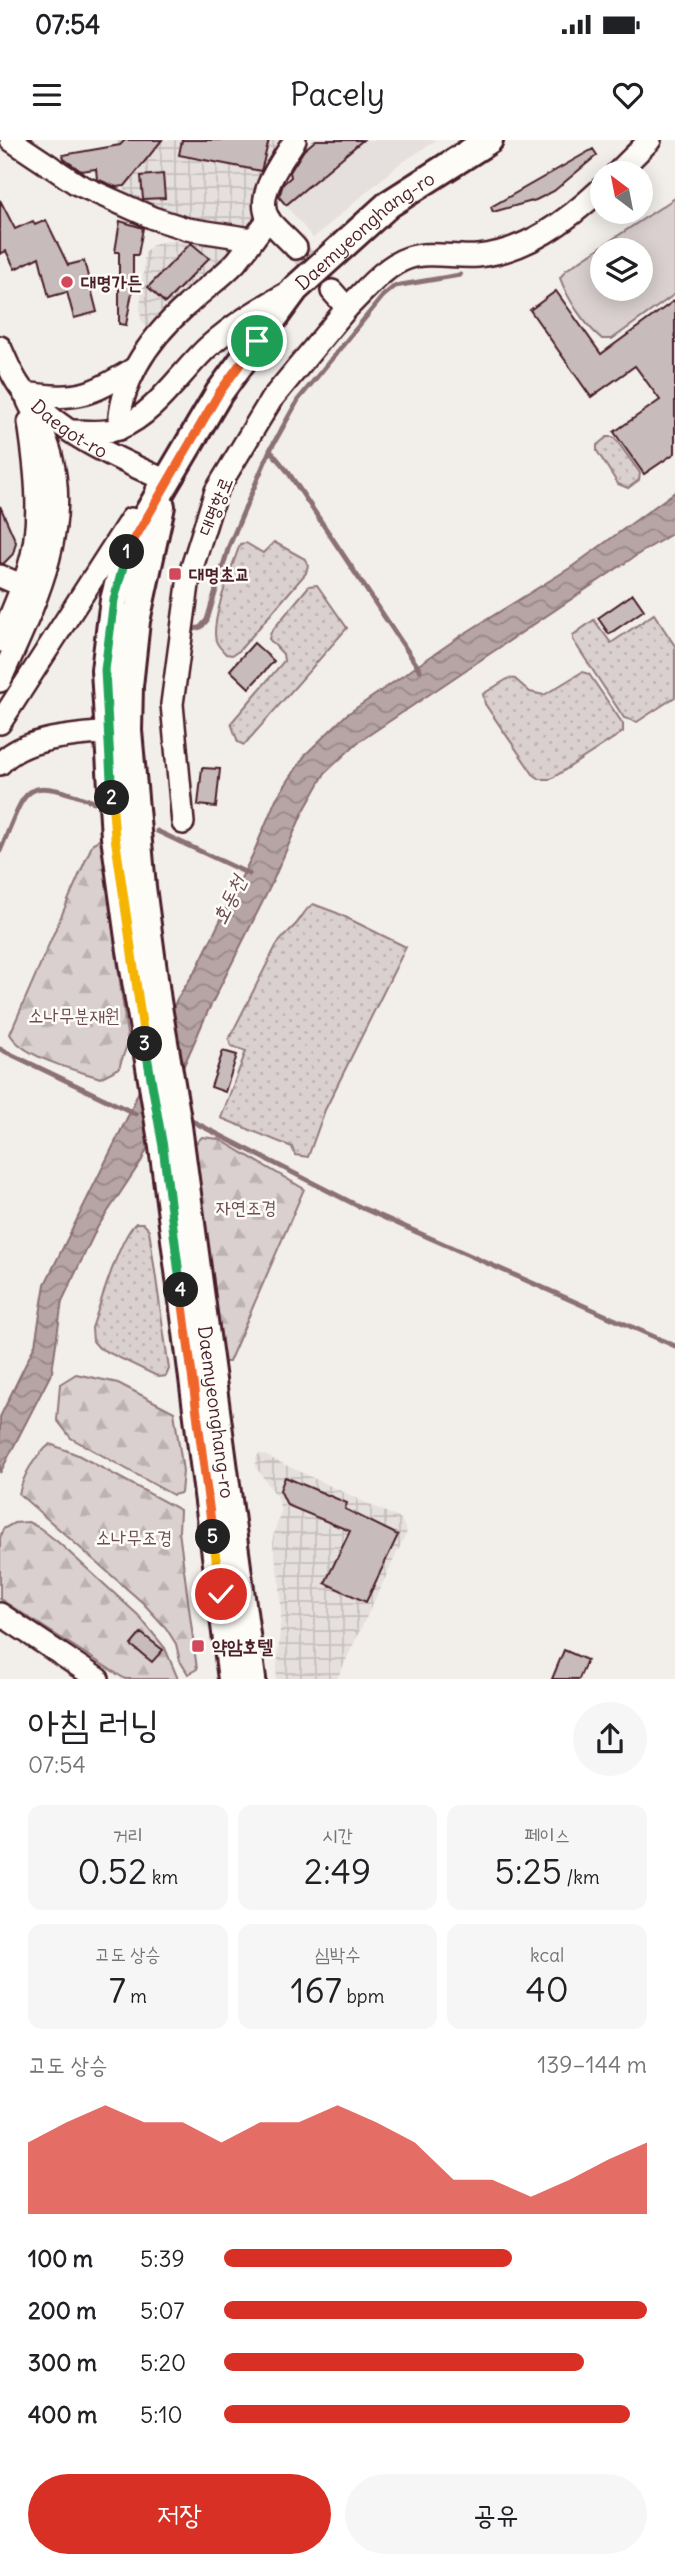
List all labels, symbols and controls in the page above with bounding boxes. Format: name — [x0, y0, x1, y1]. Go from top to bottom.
text: 07:54 — [35, 8, 100, 41]
text: Pacely — [290, 74, 385, 115]
icon: menu — [28, 76, 66, 114]
icon: heart — [609, 76, 647, 114]
north arrow — [590, 161, 653, 224]
map controls — [590, 161, 653, 301]
street label: Daemyeonghang-ro — [290, 166, 439, 295]
button: layers — [590, 238, 653, 301]
place label: 대명가든 — [81, 270, 142, 294]
marker: 대명가든 — [59, 274, 75, 290]
pin — [227, 311, 287, 371]
icon: arrive — [238, 322, 276, 360]
street label: Daegot-ro — [26, 394, 112, 463]
street label: 대명항로 — [192, 473, 238, 539]
pin: 1 — [110, 534, 144, 570]
text: 1 — [123, 539, 130, 563]
place label: 대명초교 — [189, 562, 250, 586]
marker: 대명초교 — [167, 566, 183, 582]
pin: 2 — [94, 780, 130, 816]
text: 2 — [106, 785, 117, 809]
water label: 호동천 — [205, 869, 253, 928]
park label: 소나무분재원 — [28, 1003, 120, 1027]
pin: 3 — [128, 1026, 162, 1062]
text: 3 — [139, 1031, 150, 1055]
park label: 자연조경 — [215, 1195, 277, 1219]
pin: 4 — [164, 1272, 198, 1308]
text: 4 — [175, 1277, 186, 1301]
street label: Daemyeonghang-ro — [193, 1324, 240, 1500]
pin: 5 — [196, 1520, 230, 1554]
text: 5 — [207, 1524, 218, 1548]
park label: 소나무조경 — [96, 1525, 172, 1549]
pin — [191, 1564, 251, 1624]
icon: check — [202, 1575, 240, 1613]
place label: 약암호텔 — [212, 1634, 274, 1658]
marker: 약암호텔 — [190, 1638, 206, 1654]
text: 아침 러닝 — [28, 1700, 159, 1747]
button: share — [573, 1702, 647, 1776]
text: 07:54 — [28, 1750, 86, 1779]
text: 거리 — [113, 1823, 143, 1847]
text: 시간 — [322, 1823, 353, 1847]
text: 페이스 — [524, 1823, 570, 1847]
text: 0.52 — [78, 1849, 147, 1893]
text: 2:49 — [304, 1849, 371, 1893]
text: 5:25 — [495, 1849, 562, 1893]
text: km — [147, 1865, 178, 1889]
text: /km — [562, 1865, 600, 1889]
text: 고도 상승 — [95, 1942, 161, 1966]
text: 심박수 — [315, 1942, 360, 1966]
text: kcal — [530, 1943, 564, 1967]
text: 40 — [526, 1967, 569, 2011]
text: 7 — [109, 1968, 126, 2012]
text: 167 — [291, 1968, 342, 2012]
text: m — [126, 1984, 147, 2008]
text: bpm — [342, 1984, 384, 2008]
text: 고도 상승 — [28, 2050, 108, 2079]
text: 139–144 m — [537, 2050, 647, 2079]
text: 100 m — [28, 2244, 93, 2273]
text: 5:39 — [140, 2244, 185, 2273]
text: 200 m — [28, 2296, 97, 2325]
text: 5:07 — [140, 2296, 185, 2325]
text: 300 m — [28, 2348, 97, 2377]
text: 5:20 — [140, 2348, 186, 2377]
text: 400 m — [28, 2400, 97, 2429]
text: 5:10 — [140, 2400, 183, 2429]
button: 저장 — [28, 2474, 331, 2554]
button: 공유 — [345, 2474, 647, 2554]

